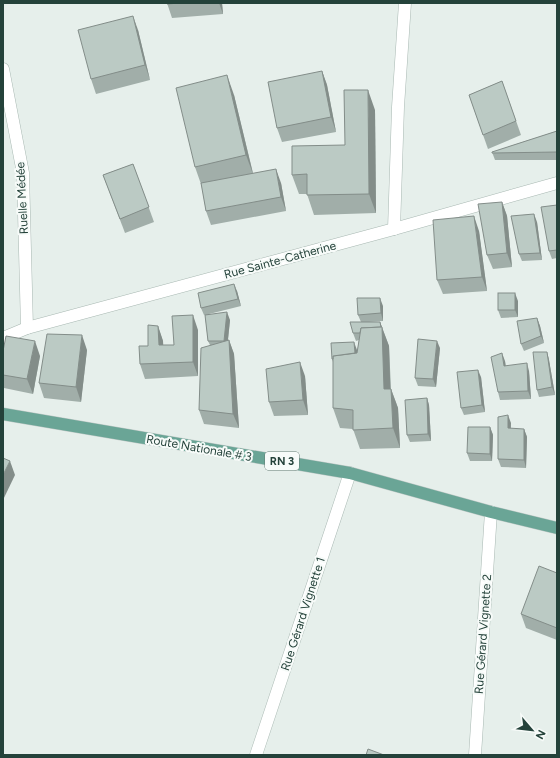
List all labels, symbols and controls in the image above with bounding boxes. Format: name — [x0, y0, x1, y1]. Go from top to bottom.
street label: Ruelle Médée — [13, 161, 31, 235]
street label: Rue Sainte-Catherine — [222, 238, 338, 282]
street label: Route Nationale # 3 — [145, 432, 253, 464]
road number: RN 3 — [265, 452, 299, 470]
street label: Rue Gérard Vignette 1 — [278, 555, 328, 673]
street label: Rue Gérard Vignette 2 — [472, 574, 494, 694]
north arrow — [512, 710, 552, 750]
text: N — [533, 728, 548, 741]

